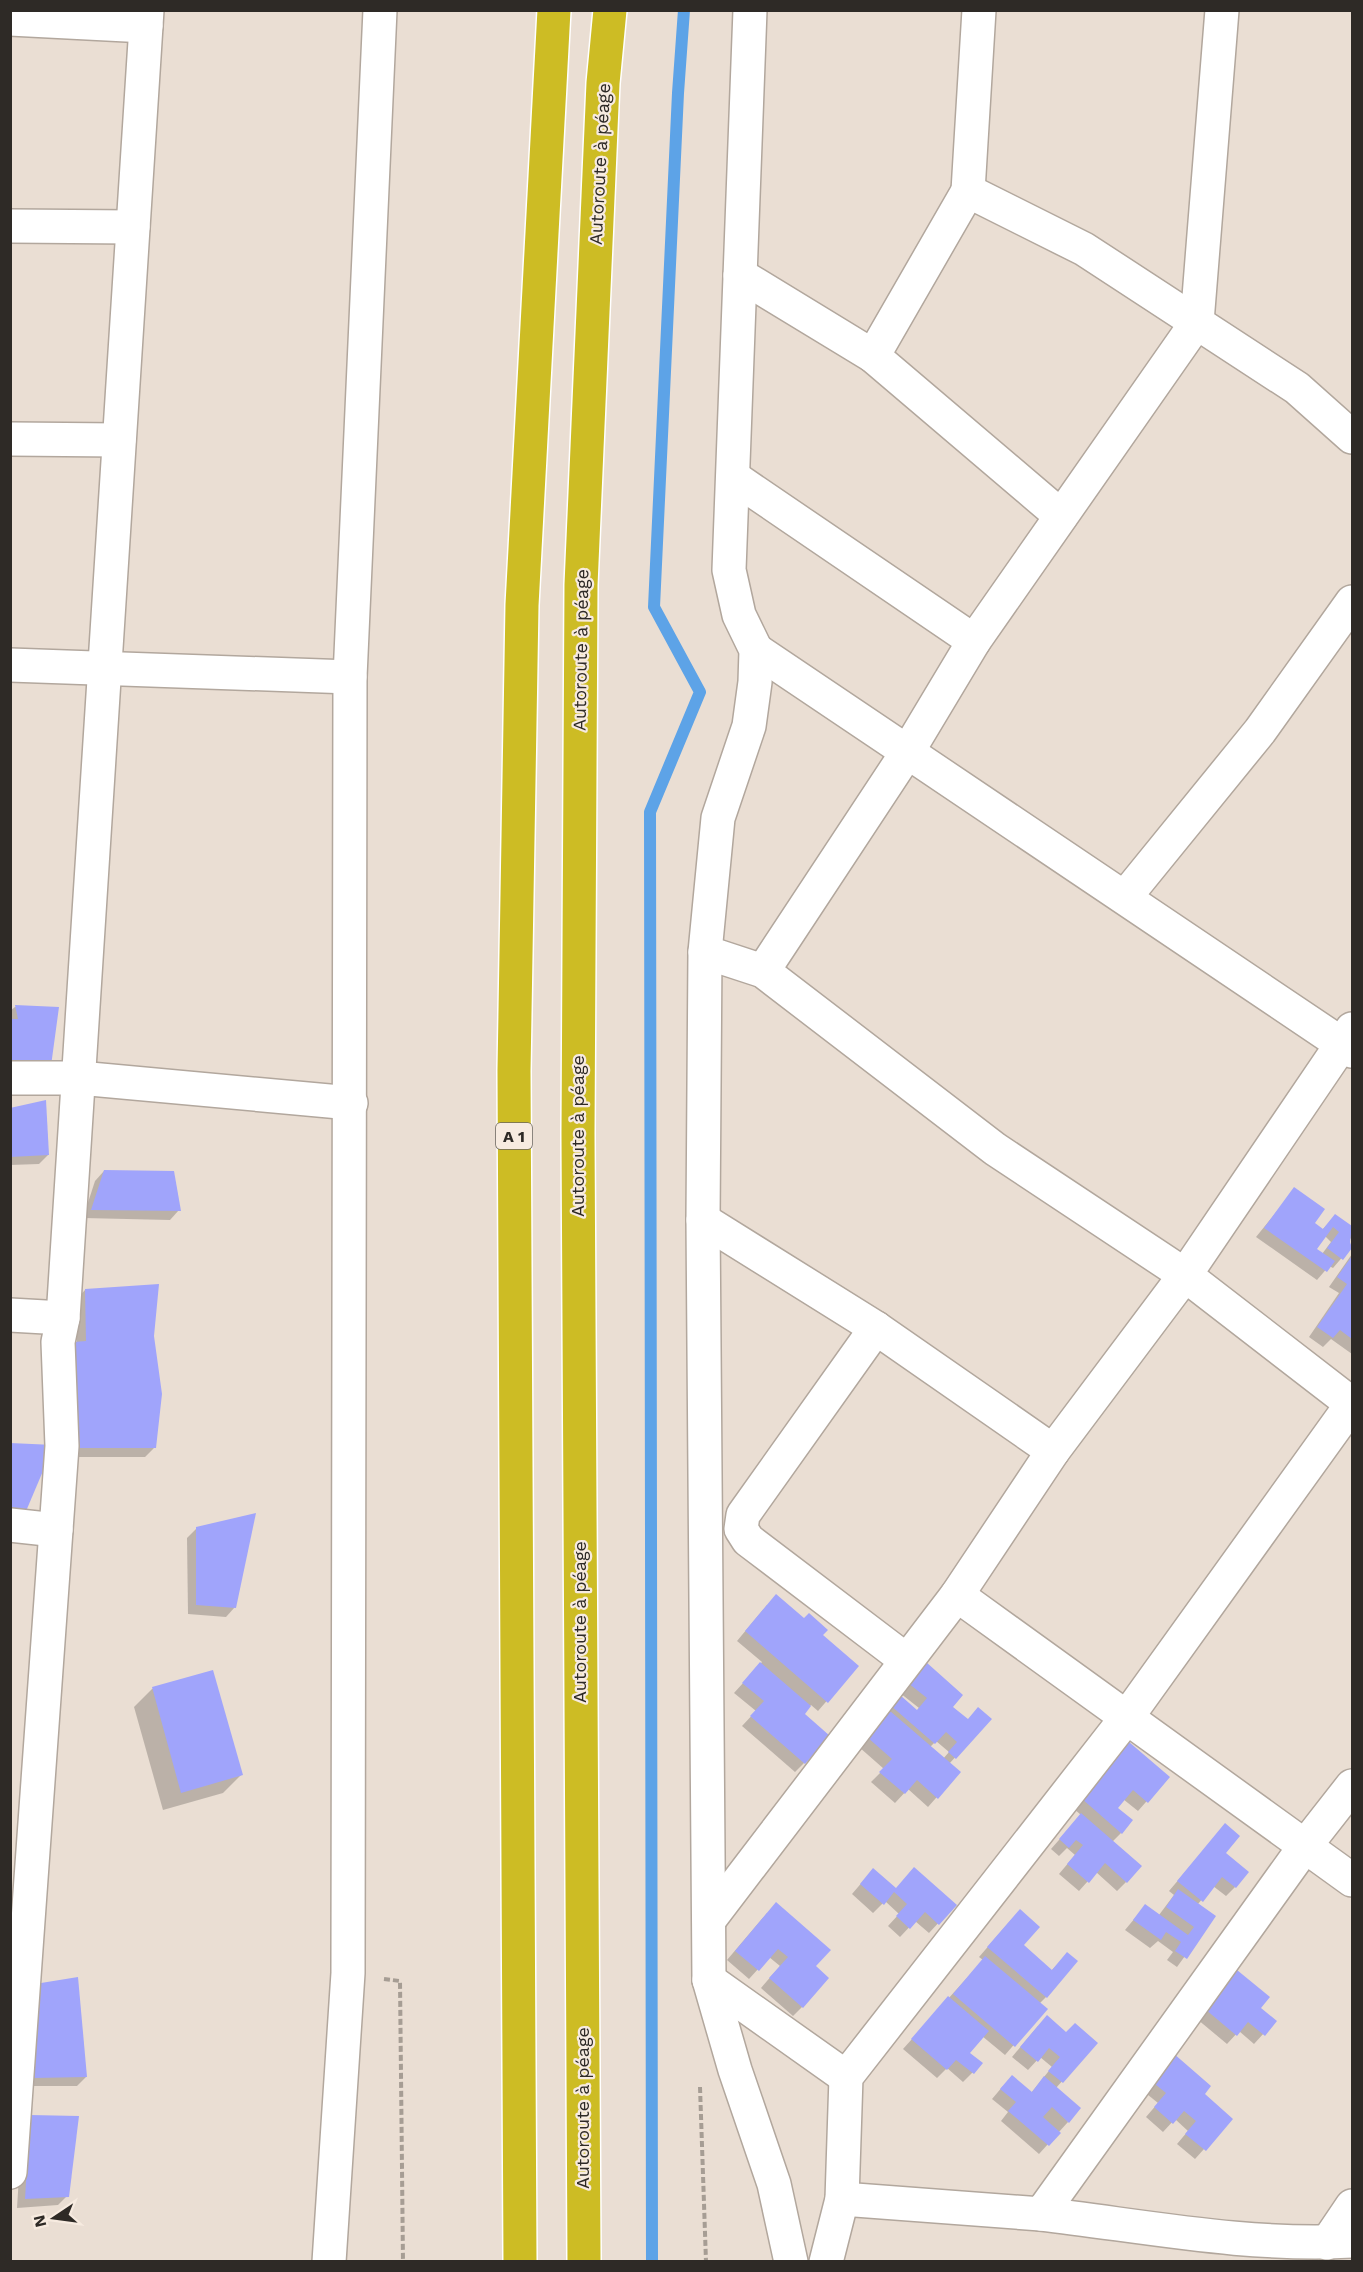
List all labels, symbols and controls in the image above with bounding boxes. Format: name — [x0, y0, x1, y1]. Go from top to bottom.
street label: Autoroute à péage — [585, 83, 614, 245]
street label: Autoroute à péage — [569, 569, 592, 731]
street label: Autoroute à péage — [567, 1055, 588, 1217]
road number: A 1 — [496, 1123, 532, 1149]
street label: Autoroute à péage — [569, 1541, 590, 1703]
street label: Autoroute à péage — [572, 2027, 593, 2189]
north arrow — [24, 2188, 84, 2248]
text: N — [29, 2213, 50, 2229]

